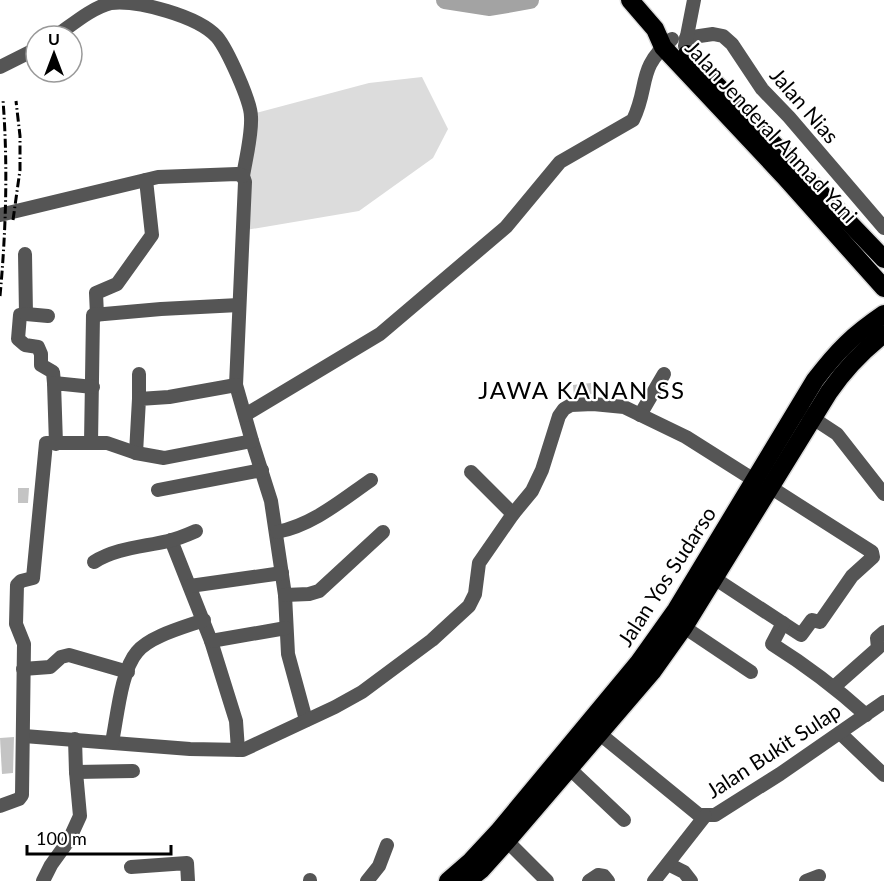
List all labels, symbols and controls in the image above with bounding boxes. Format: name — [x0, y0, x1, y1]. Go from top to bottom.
north arrow — [24, 24, 84, 84]
text: U — [48, 29, 60, 48]
street label: Jalan Jenderal Ahmad Yani — [681, 35, 863, 227]
street label: Jalan Nias — [765, 62, 845, 148]
district label: JAWA KANAN SS — [478, 375, 686, 404]
street label: Jalan Yos Sudarso — [612, 501, 720, 650]
street label: Jalan Bukit Sulap — [701, 697, 845, 803]
scale bar — [27, 818, 171, 856]
text: 100 m — [36, 827, 87, 849]

